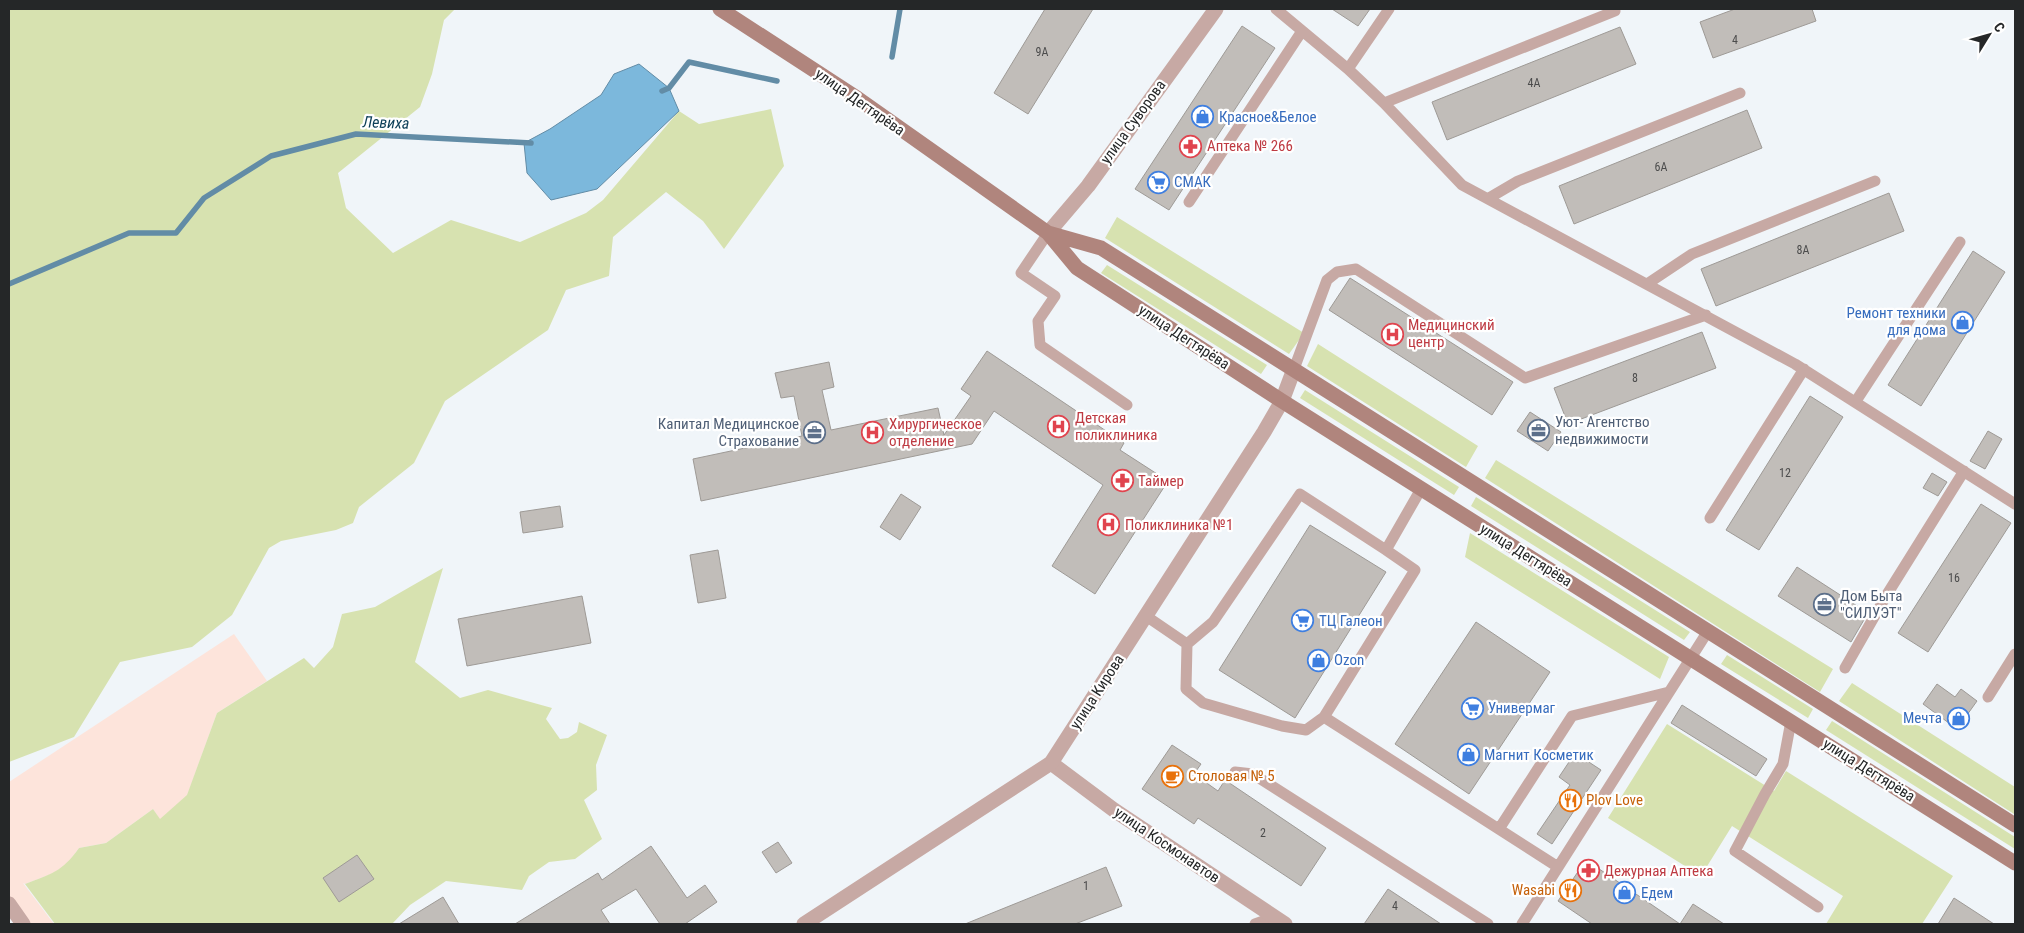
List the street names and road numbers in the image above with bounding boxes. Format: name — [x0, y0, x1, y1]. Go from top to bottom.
street label: улица Дегтярёва — [812, 65, 908, 139]
street label: улица Суворова — [1097, 77, 1169, 167]
street label: улица Дегтярёва — [1135, 301, 1233, 373]
street label: улица Дегтярёва — [1477, 520, 1575, 590]
street label: улица Кирова — [1066, 651, 1128, 733]
street label: улица Дегтярёва — [1820, 735, 1918, 805]
street label: улица Космонавтов — [1111, 803, 1223, 887]

